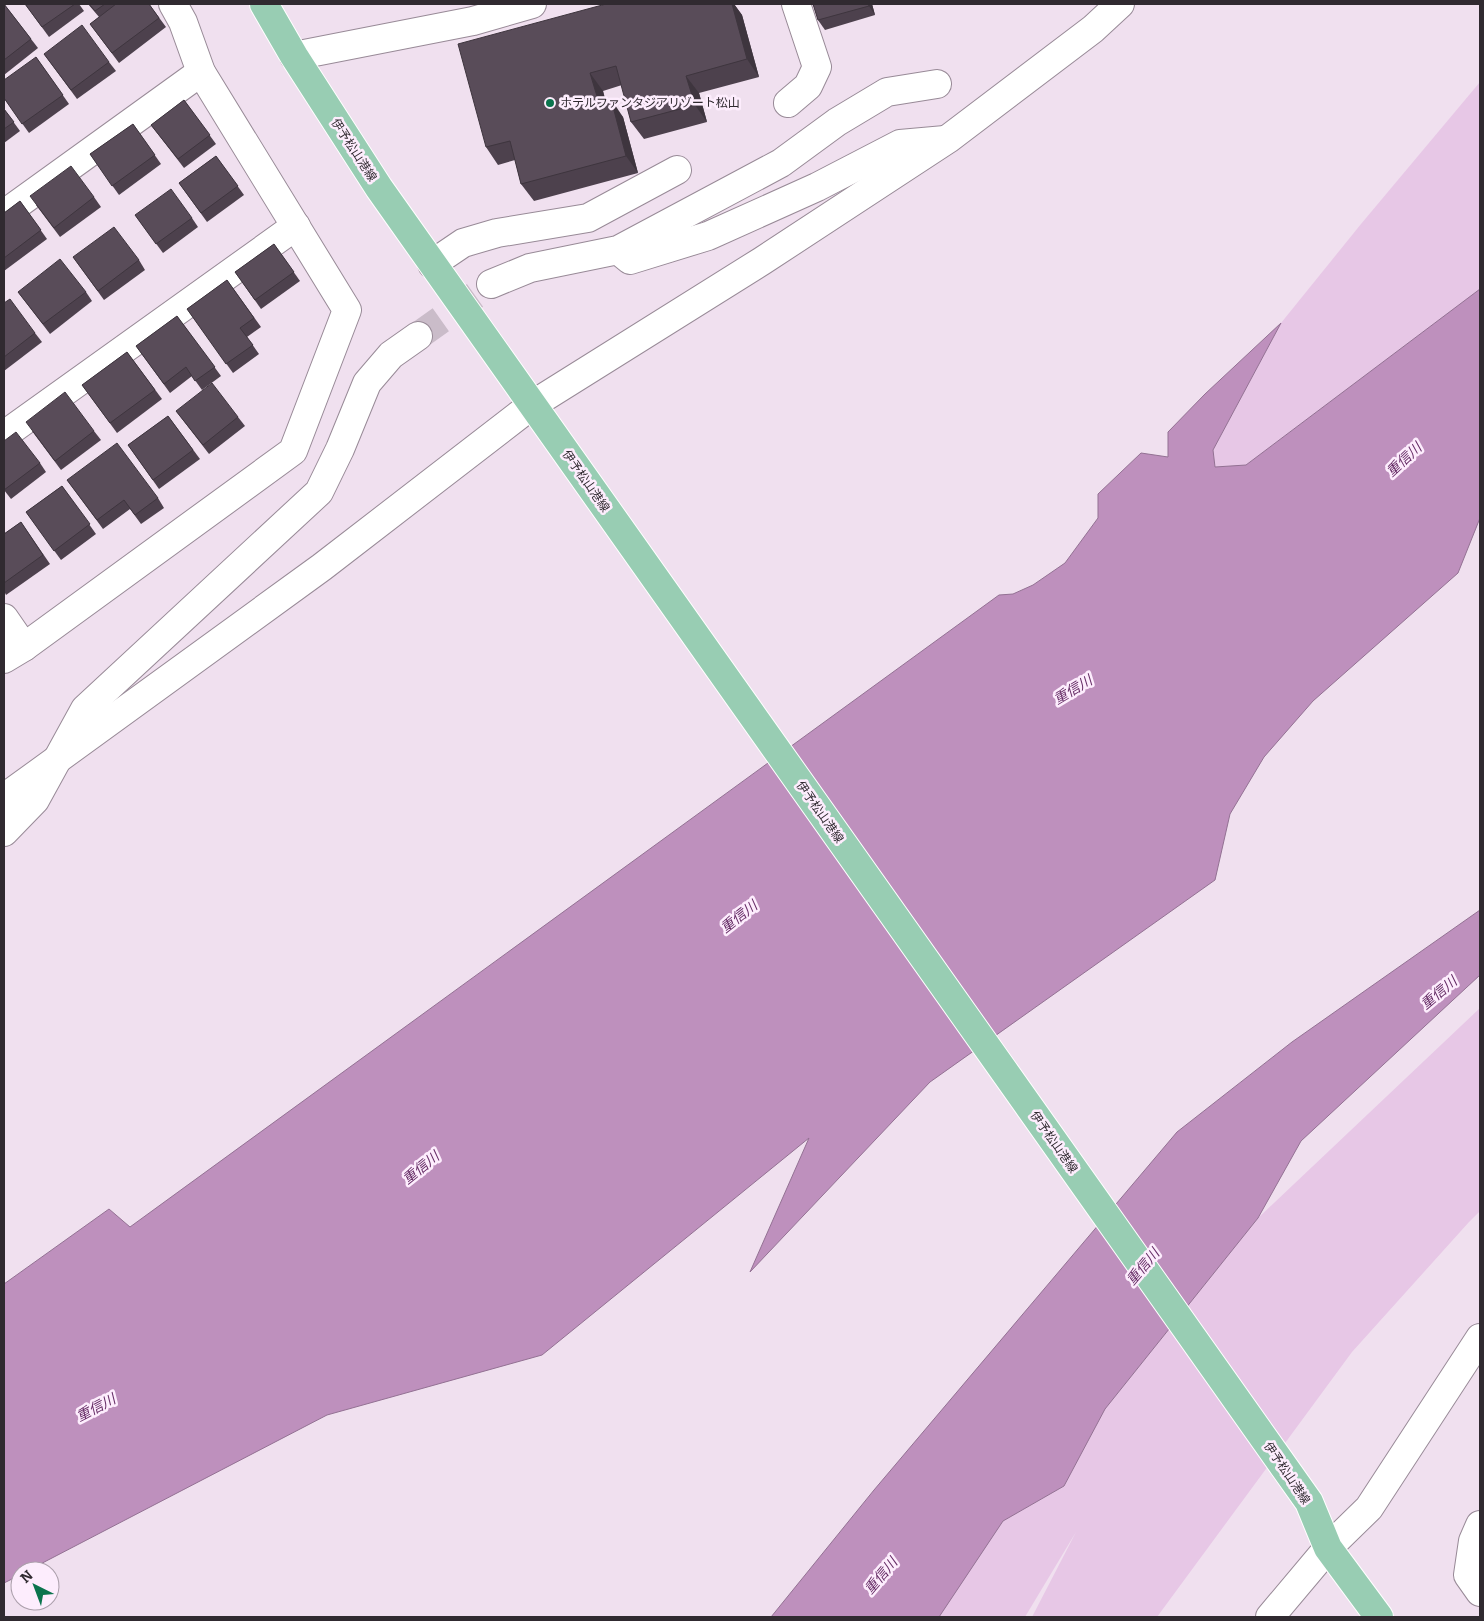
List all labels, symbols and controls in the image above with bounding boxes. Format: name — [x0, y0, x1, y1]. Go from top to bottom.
place label: ホテルファンタジアリゾート松山 — [560, 96, 740, 110]
marker: ホテルファンタジアリゾート松山 — [544, 97, 556, 109]
street label: 伊予松山港線 — [329, 116, 379, 184]
water label: 重信川 — [1383, 438, 1427, 481]
street label: 伊予松山港線 — [560, 447, 612, 515]
water label: 重信川 — [1051, 671, 1097, 708]
street label: 伊予松山港線 — [794, 778, 846, 846]
water label: 重信川 — [717, 896, 762, 937]
water label: 重信川 — [1417, 972, 1462, 1013]
street label: 伊予松山港線 — [1028, 1108, 1080, 1176]
water label: 重信川 — [399, 1147, 444, 1188]
water label: 重信川 — [1123, 1244, 1164, 1289]
water label: 重信川 — [73, 1390, 120, 1425]
street label: 伊予松山港線 — [1261, 1439, 1313, 1507]
water label: 重信川 — [861, 1553, 902, 1598]
north arrow — [10, 1561, 60, 1611]
text: N — [17, 1567, 36, 1587]

